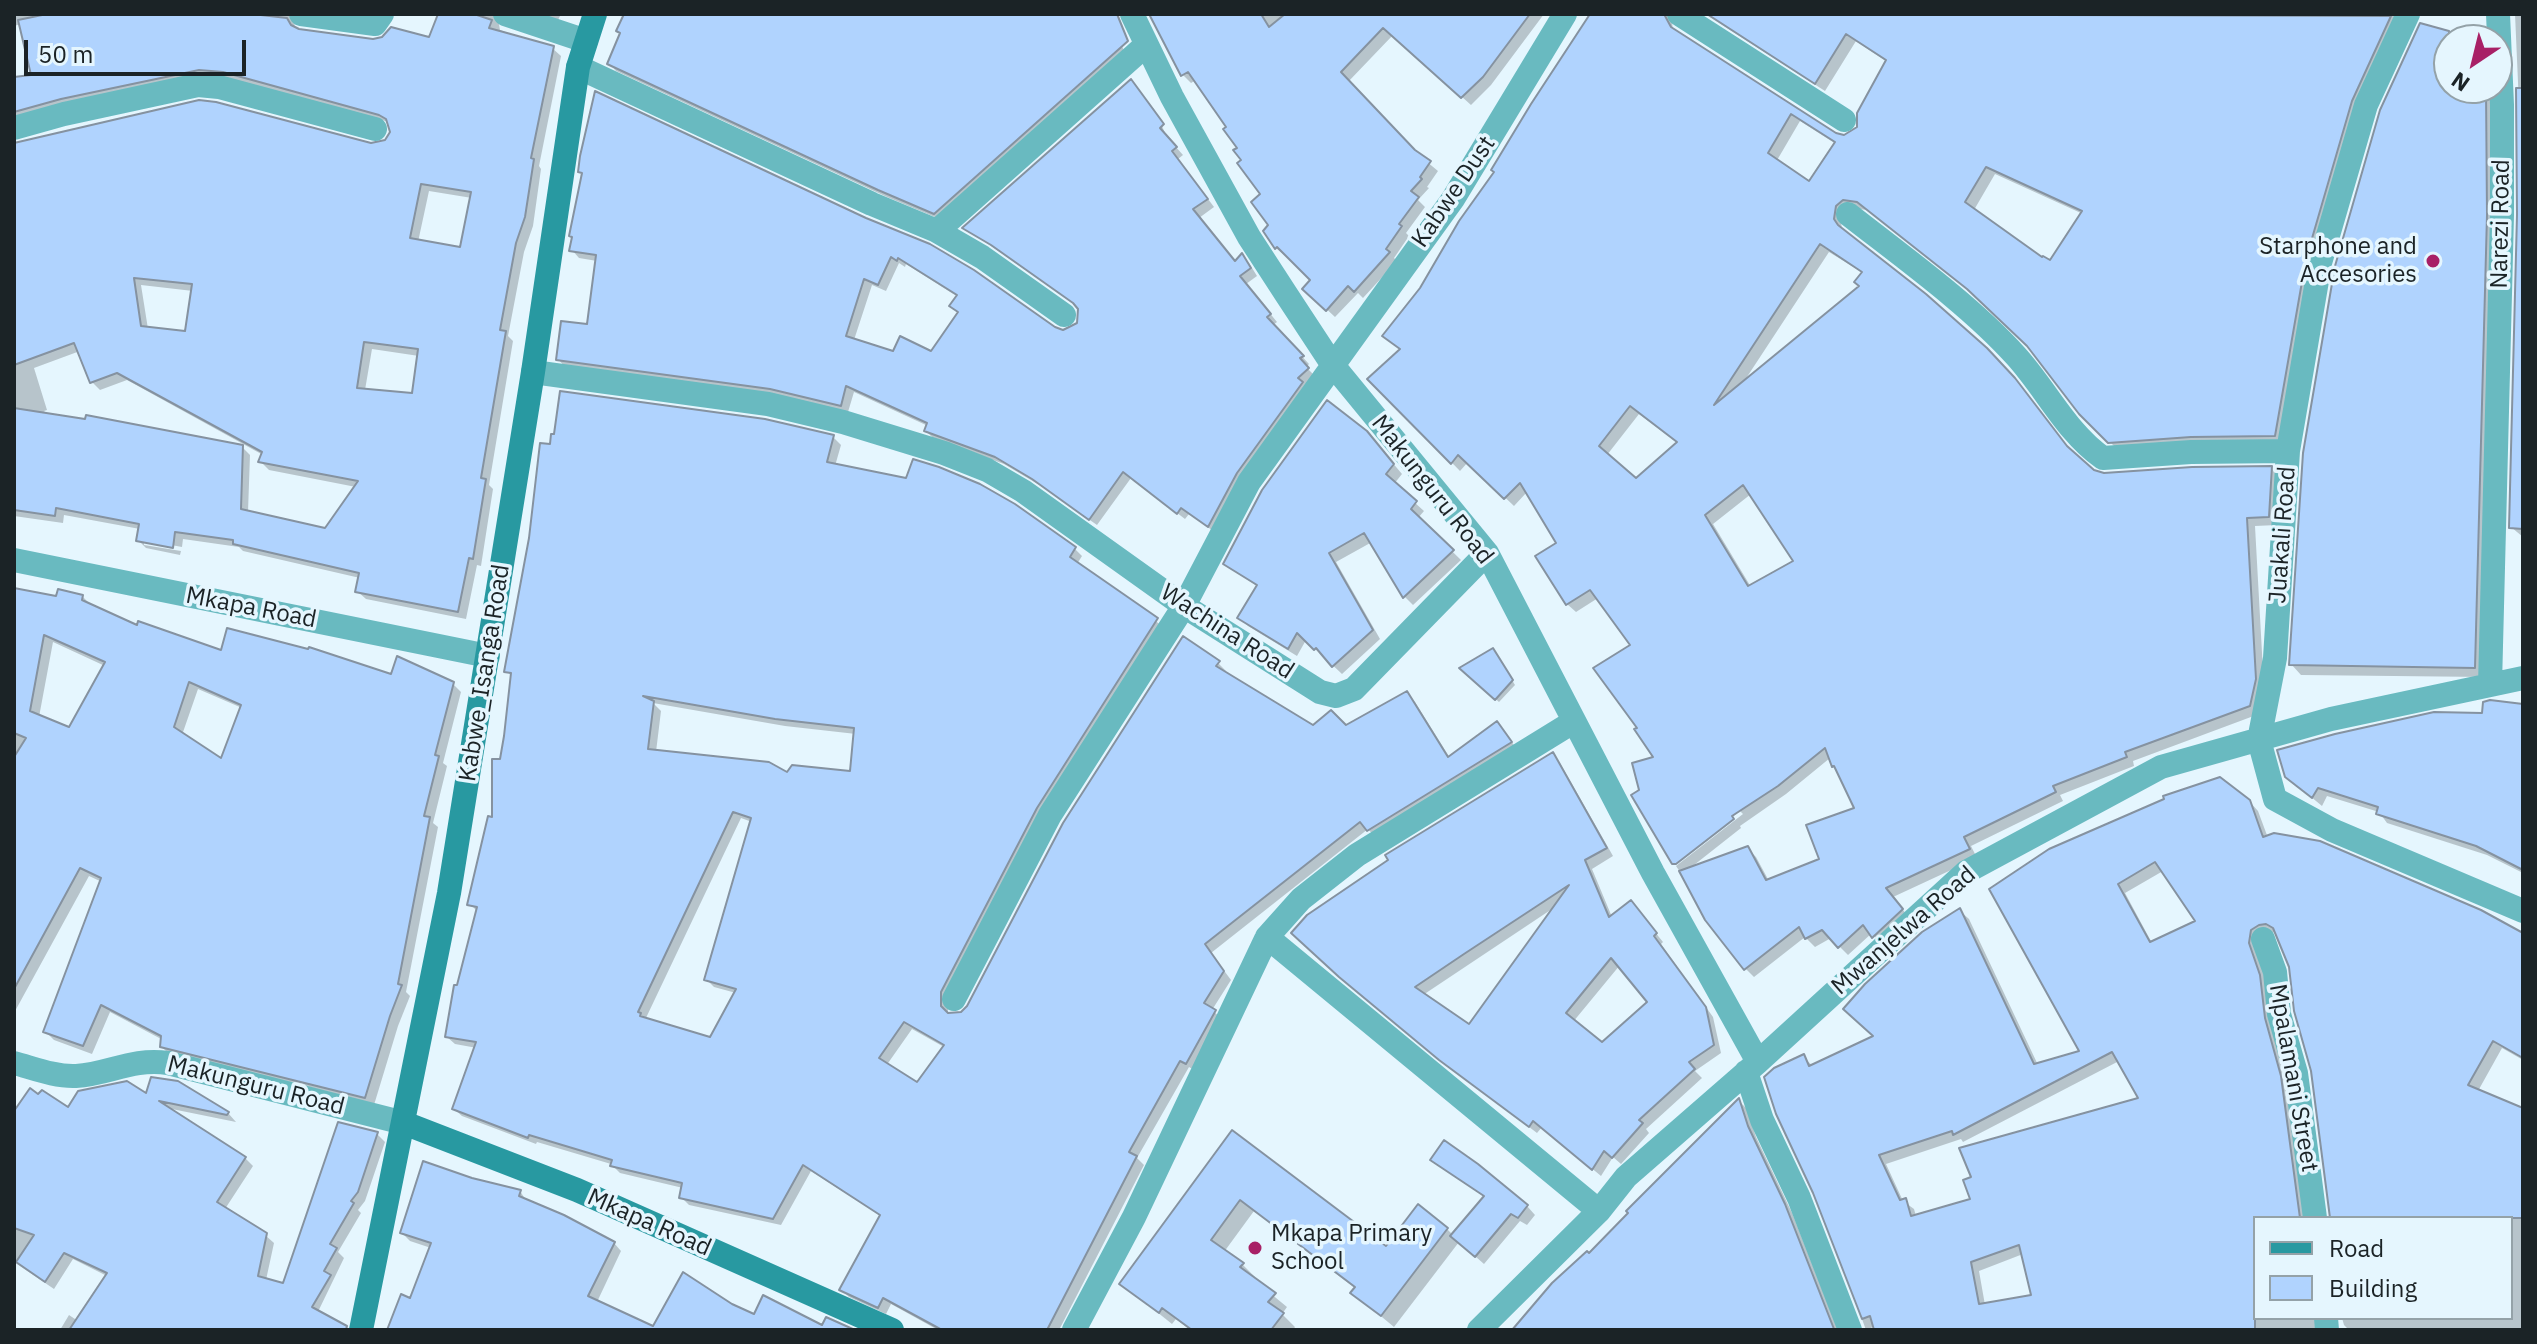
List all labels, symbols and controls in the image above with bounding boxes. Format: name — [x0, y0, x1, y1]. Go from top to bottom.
scale bar — [28, 24, 250, 74]
north arrow — [2433, 24, 2513, 104]
text: 50 m — [38, 38, 93, 70]
text: N — [2445, 66, 2475, 99]
street label: Kabwe Dust — [1406, 131, 1502, 253]
street label: Narezi Road — [2485, 159, 2517, 289]
place label: Starphone and Accesories — [2259, 233, 2417, 289]
marker: Starphone and Accesories — [2424, 252, 2442, 270]
street label: Makunguru Road — [1365, 410, 1499, 570]
street label: Juakali Road — [2264, 465, 2302, 605]
street label: Kabwe_Isanga Road — [454, 562, 516, 784]
street label: Wachina Road — [1155, 578, 1299, 686]
street label: Mkapa Road — [183, 581, 319, 635]
street label: Mwanjelwa Road — [1826, 861, 1982, 1001]
street label: Mpalamani Street — [2262, 982, 2324, 1174]
street label: Makunguru Road — [164, 1050, 348, 1122]
street label: Mkapa Road — [583, 1183, 715, 1263]
legend — [2253, 1216, 2513, 1320]
place label: Mkapa Primary School — [1271, 1220, 1432, 1276]
text: Road — [2329, 1232, 2384, 1264]
marker: Mkapa Primary School — [1246, 1239, 1264, 1257]
text: Building — [2329, 1272, 2417, 1304]

